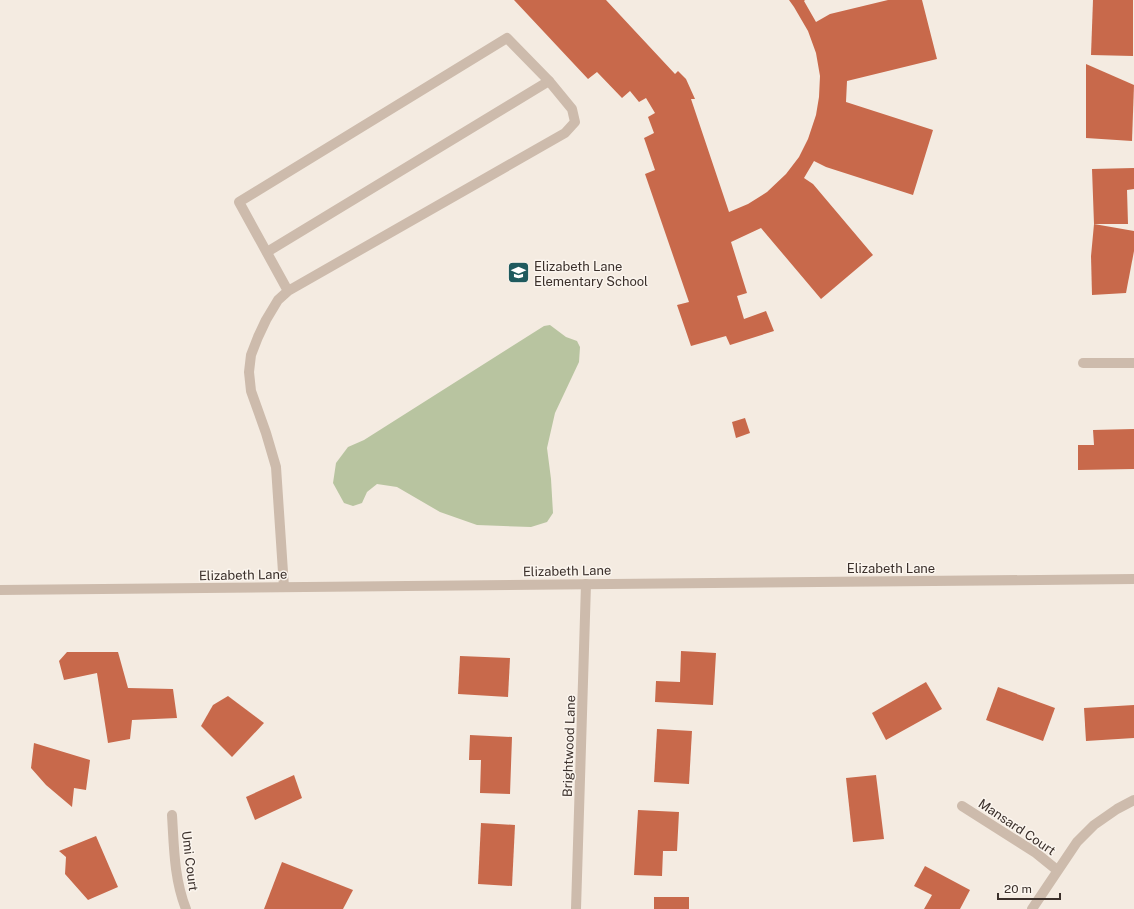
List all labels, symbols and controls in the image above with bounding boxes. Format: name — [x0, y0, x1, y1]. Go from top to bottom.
place label: Elizabeth Lane Elementary School — [534, 259, 648, 289]
school or university icon: Elizabeth Lane Elementary School — [505, 260, 531, 286]
street label: Elizabeth Lane — [847, 561, 935, 576]
street label: Elizabeth Lane — [523, 563, 611, 579]
street label: Elizabeth Lane — [199, 567, 287, 583]
street label: Brightwood Lane — [560, 695, 578, 797]
street label: Mansard Court — [976, 796, 1058, 858]
street label: Umi Court — [179, 830, 201, 892]
scale bar — [998, 875, 1060, 901]
text: 20 m — [1004, 882, 1032, 896]

